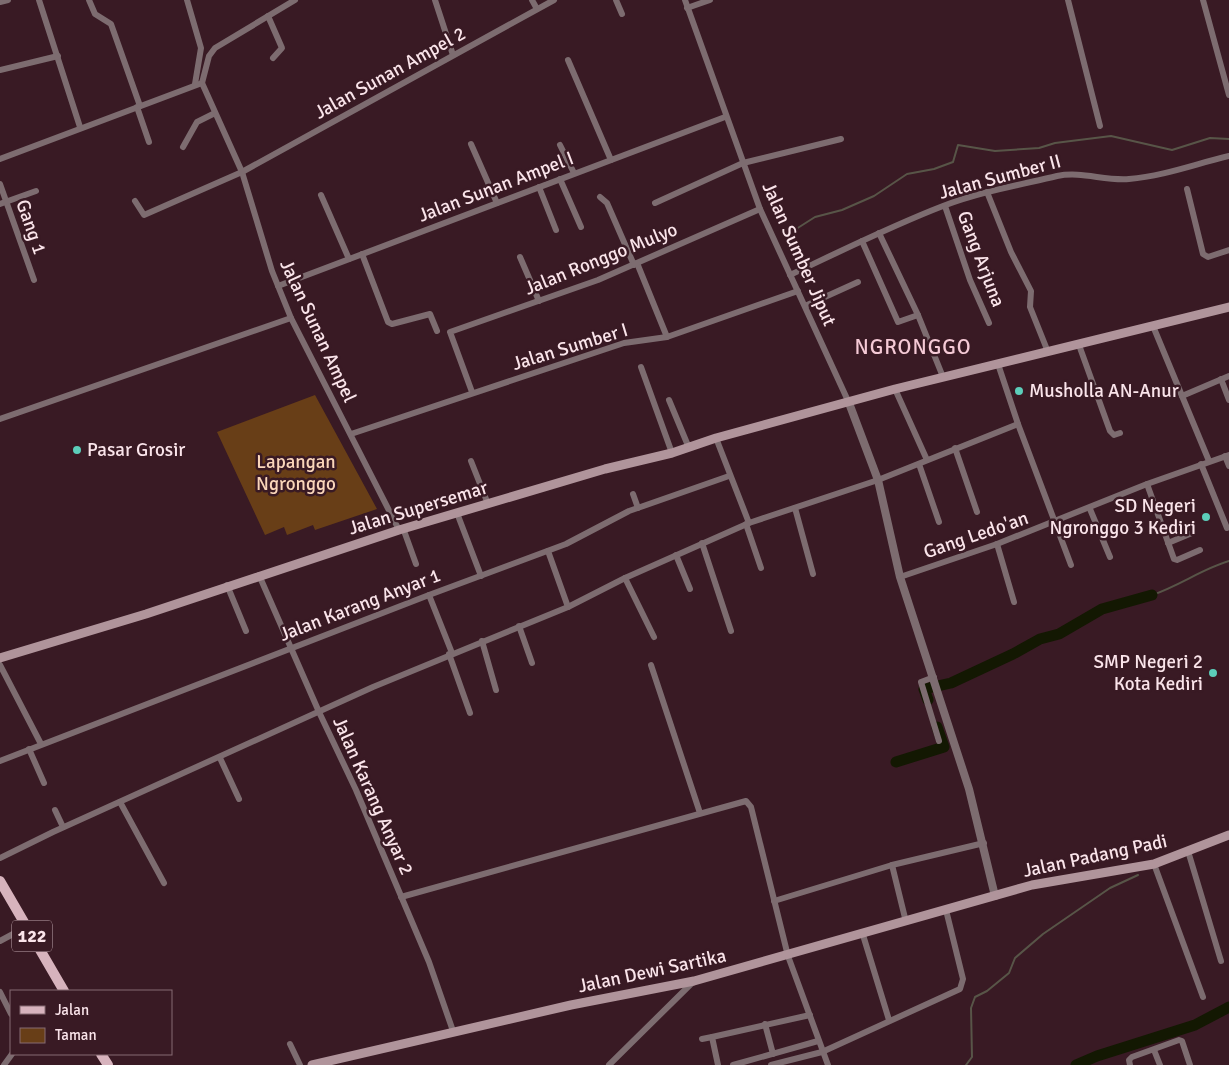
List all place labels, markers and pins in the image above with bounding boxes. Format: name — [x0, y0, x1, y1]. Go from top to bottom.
place label: Musholla AN-Anur — [1029, 379, 1179, 403]
marker: Musholla AN-Anur — [1013, 385, 1025, 397]
place label: Pasar Grosir — [87, 438, 185, 462]
marker: Pasar Grosir — [71, 444, 83, 456]
place label: SD Negeri Ngronggo 3 Kediri — [1049, 494, 1196, 540]
marker: SD Negeri Ngronggo 3 Kediri — [1200, 511, 1212, 523]
place label: SMP Negeri 2 Kota Kediri — [1093, 650, 1203, 696]
marker: SMP Negeri 2 Kota Kediri — [1207, 667, 1219, 679]

